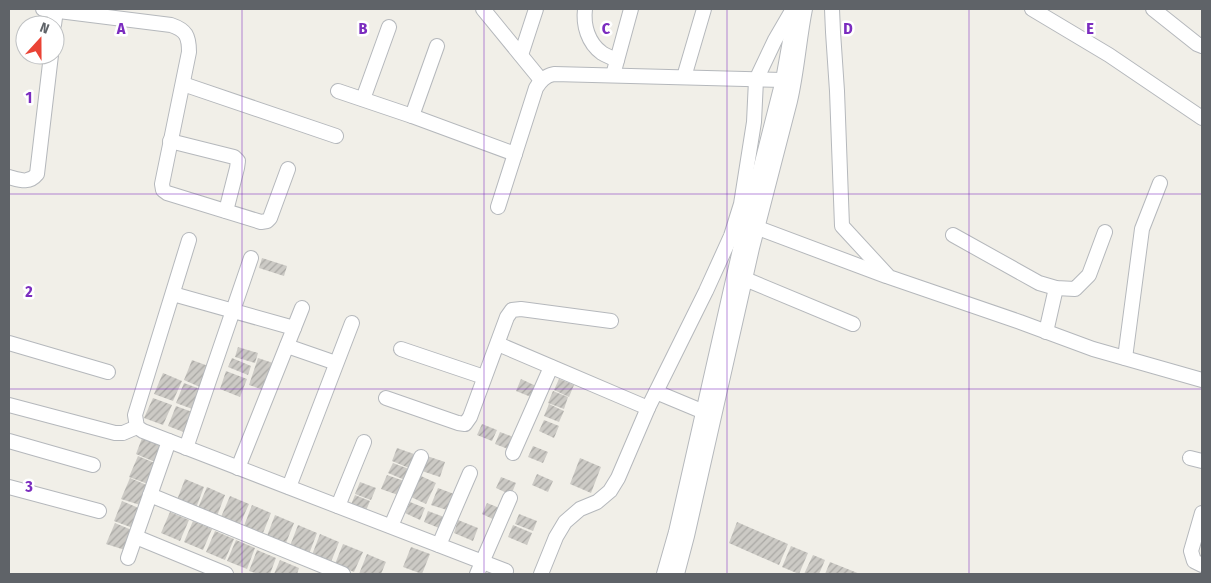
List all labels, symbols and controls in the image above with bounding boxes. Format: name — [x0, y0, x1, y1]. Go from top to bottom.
north arrow — [15, 15, 65, 65]
text: N — [38, 19, 51, 38]
text: A — [116, 19, 126, 38]
text: B — [359, 19, 368, 38]
text: C — [602, 19, 611, 38]
text: D — [843, 19, 853, 38]
text: E — [1086, 19, 1094, 38]
text: 1 — [26, 88, 32, 107]
text: 2 — [24, 282, 33, 301]
text: 3 — [24, 477, 33, 496]

